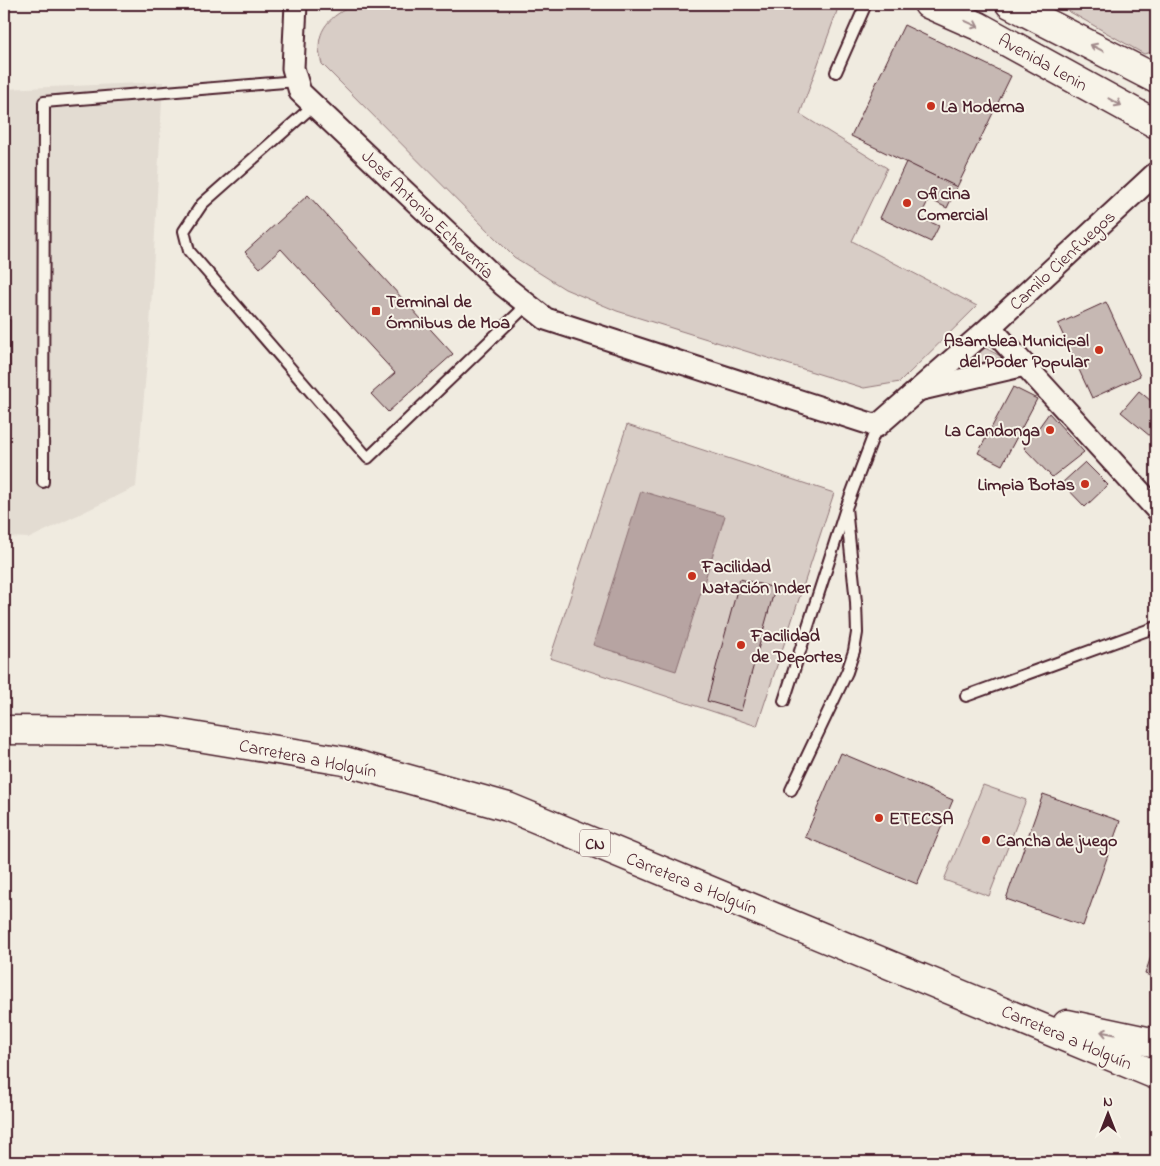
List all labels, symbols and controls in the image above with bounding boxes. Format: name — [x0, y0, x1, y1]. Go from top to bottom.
one-way arrow — [964, 20, 979, 29]
street label: Avenida Lenin — [993, 28, 1092, 99]
one-way arrow — [1090, 43, 1105, 53]
place label: La Moderna — [941, 95, 1025, 121]
one-way arrow — [1107, 97, 1122, 107]
marker: La Moderna — [925, 100, 937, 112]
street label: José Antonio Echeverría — [354, 145, 499, 286]
place label: Oficina Comercial — [917, 182, 988, 229]
marker: Oficina Comercial — [901, 197, 913, 209]
street label: Camilo Cienfuegos — [1004, 205, 1123, 318]
place label: Terminal de Ómnibus de Moa — [386, 290, 510, 337]
marker: Terminal de Ómnibus de Moa — [370, 305, 382, 317]
place label: Asamblea Municipal del Poder Popular — [944, 329, 1089, 376]
marker: Asamblea Municipal del Poder Popular — [1093, 344, 1105, 356]
place label: La Candonga — [944, 419, 1040, 446]
marker: La Candonga — [1044, 424, 1056, 436]
place label: Limpia Botas — [977, 473, 1075, 499]
marker: Limpia Botas — [1079, 478, 1091, 490]
place label: Facilidad Natación Inder — [701, 555, 811, 602]
marker: Facilidad Natación Inder — [686, 570, 698, 582]
place label: Facilidad de Deportes — [750, 624, 843, 671]
marker: Facilidad de Deportes — [735, 639, 747, 651]
street label: Carretera a Holguín — [236, 734, 379, 787]
place label: ETECSA — [889, 807, 954, 833]
marker: ETECSA — [873, 812, 885, 824]
place label: Cancha de juego — [996, 829, 1117, 856]
road number: CN — [580, 830, 610, 856]
marker: Cancha de juego — [980, 834, 992, 846]
street label: Carretera a Holguín — [621, 847, 761, 924]
street label: Carretera a Holguín — [996, 1000, 1136, 1079]
one-way arrow — [1101, 1028, 1117, 1037]
north arrow — [1082, 1088, 1132, 1138]
text: N — [1103, 1092, 1113, 1113]

